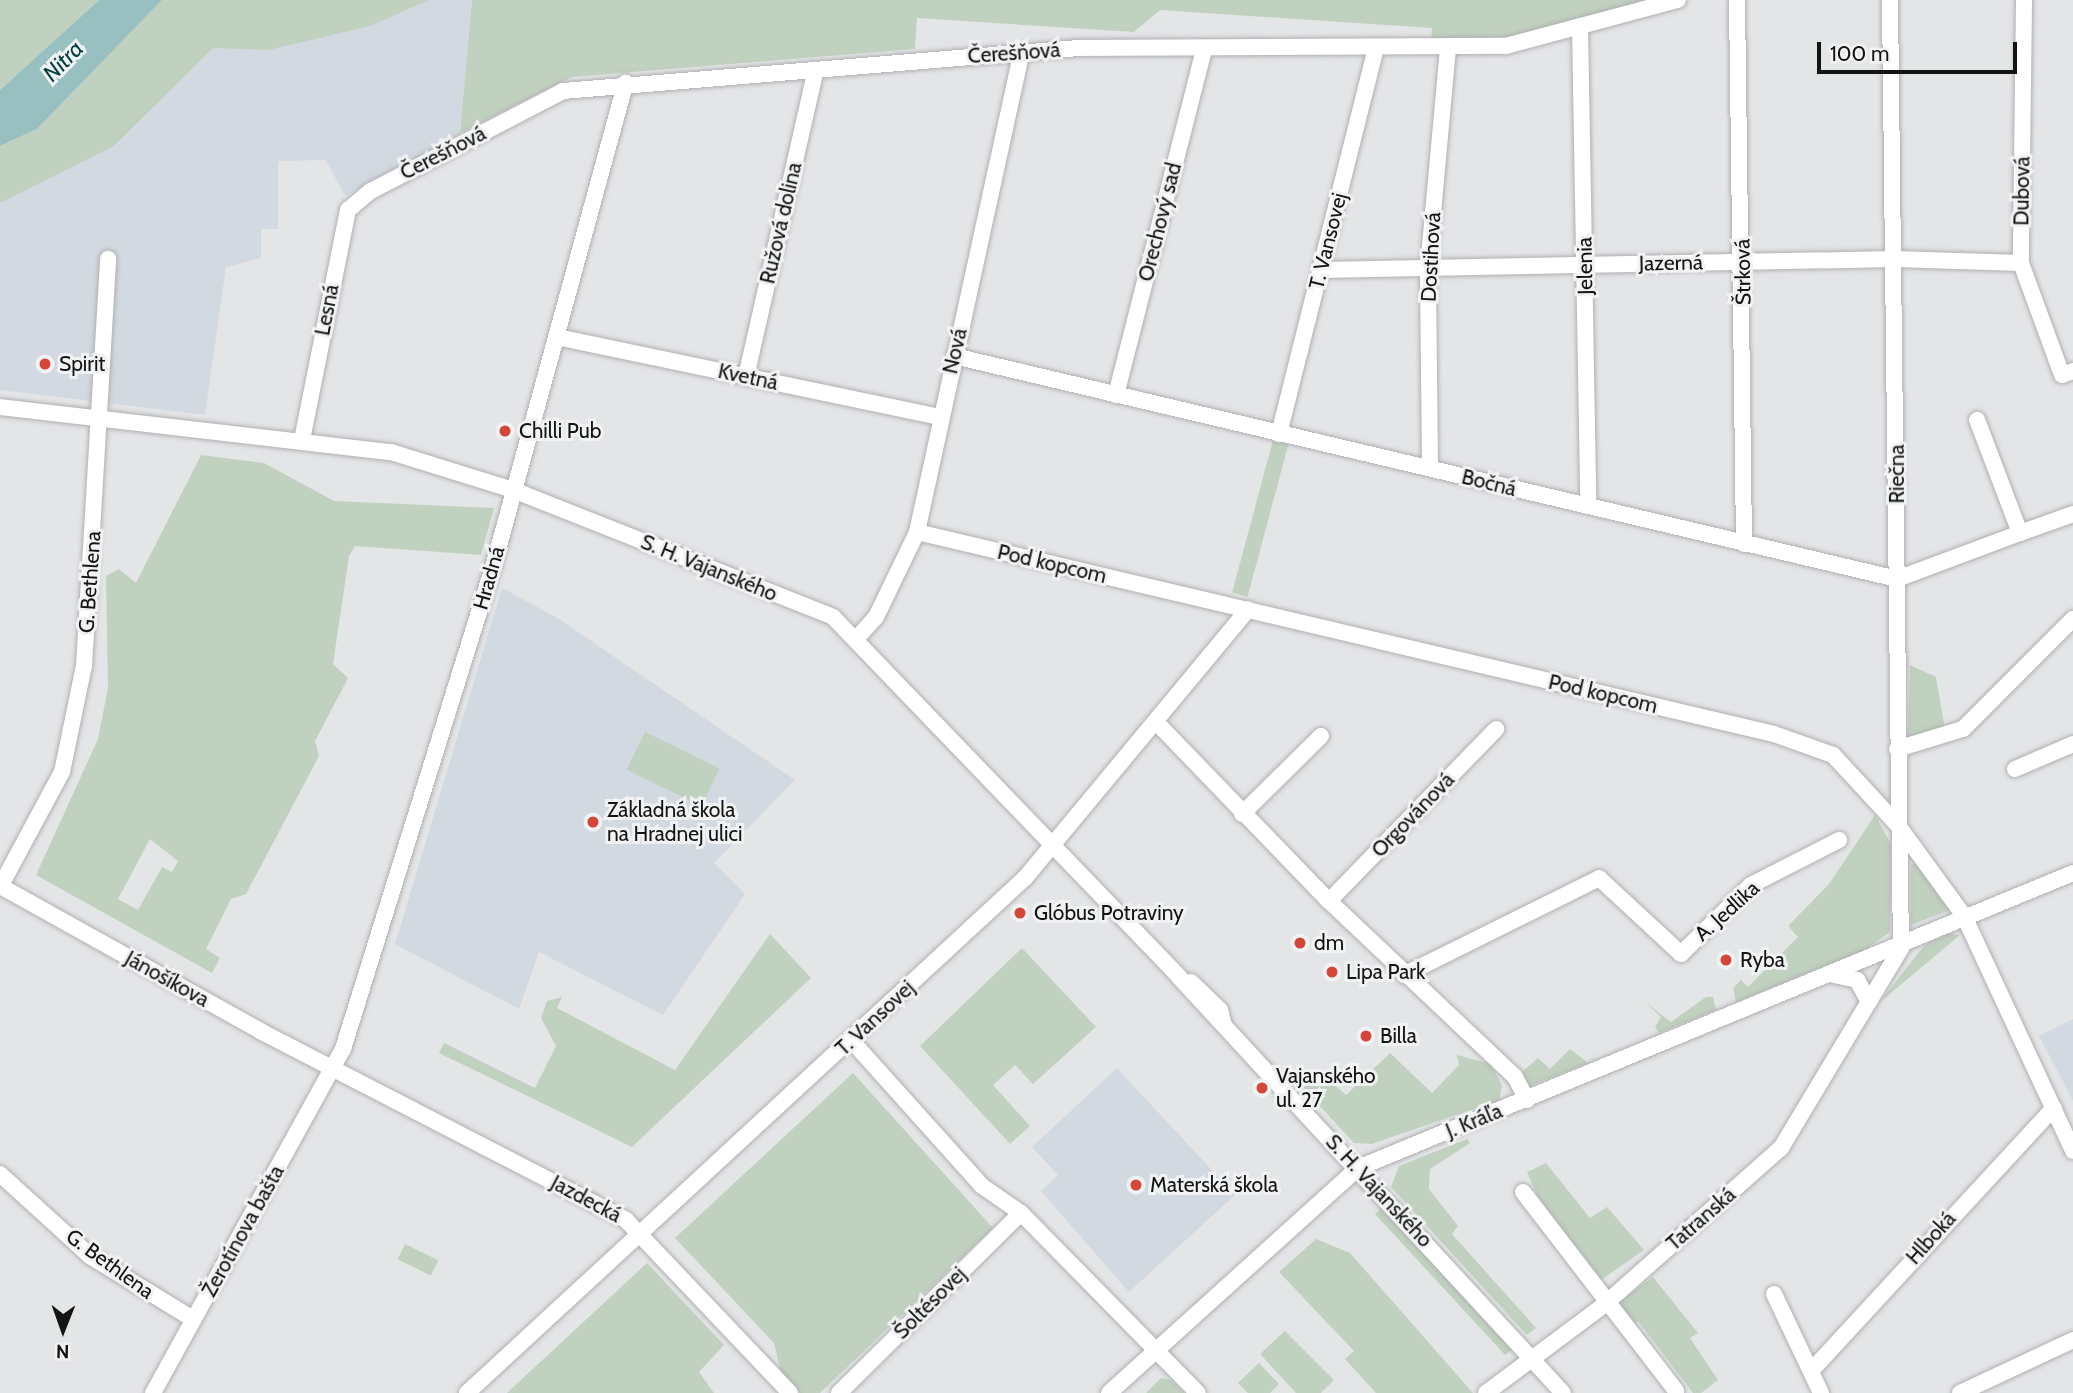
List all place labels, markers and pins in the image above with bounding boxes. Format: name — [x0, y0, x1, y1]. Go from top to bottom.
place label: Spirit — [59, 351, 105, 377]
marker: Spirit — [37, 356, 53, 372]
place label: Chilli Pub — [519, 418, 601, 444]
marker: Chilli Pub — [497, 423, 513, 439]
place label: Základná škola na Hradnej ulici — [607, 797, 742, 847]
marker: Základná škola na Hradnej ulici — [585, 814, 601, 830]
place label: Glóbus Potraviny — [1034, 900, 1184, 926]
marker: Glóbus Potraviny — [1012, 905, 1028, 921]
place label: dm — [1314, 930, 1344, 956]
marker: dm — [1292, 935, 1308, 951]
place label: Ryba — [1740, 947, 1785, 973]
marker: Ryba — [1718, 952, 1734, 968]
place label: Lipa Park — [1346, 959, 1425, 985]
marker: Lipa Park — [1324, 964, 1340, 980]
place label: Billa — [1380, 1023, 1417, 1049]
marker: Billa — [1358, 1028, 1374, 1044]
place label: Vajanského ul. 27 — [1276, 1063, 1376, 1113]
marker: Vajanského ul. 27 — [1254, 1080, 1270, 1096]
place label: Materská škola — [1150, 1172, 1278, 1198]
marker: Materská škola — [1128, 1177, 1144, 1193]

